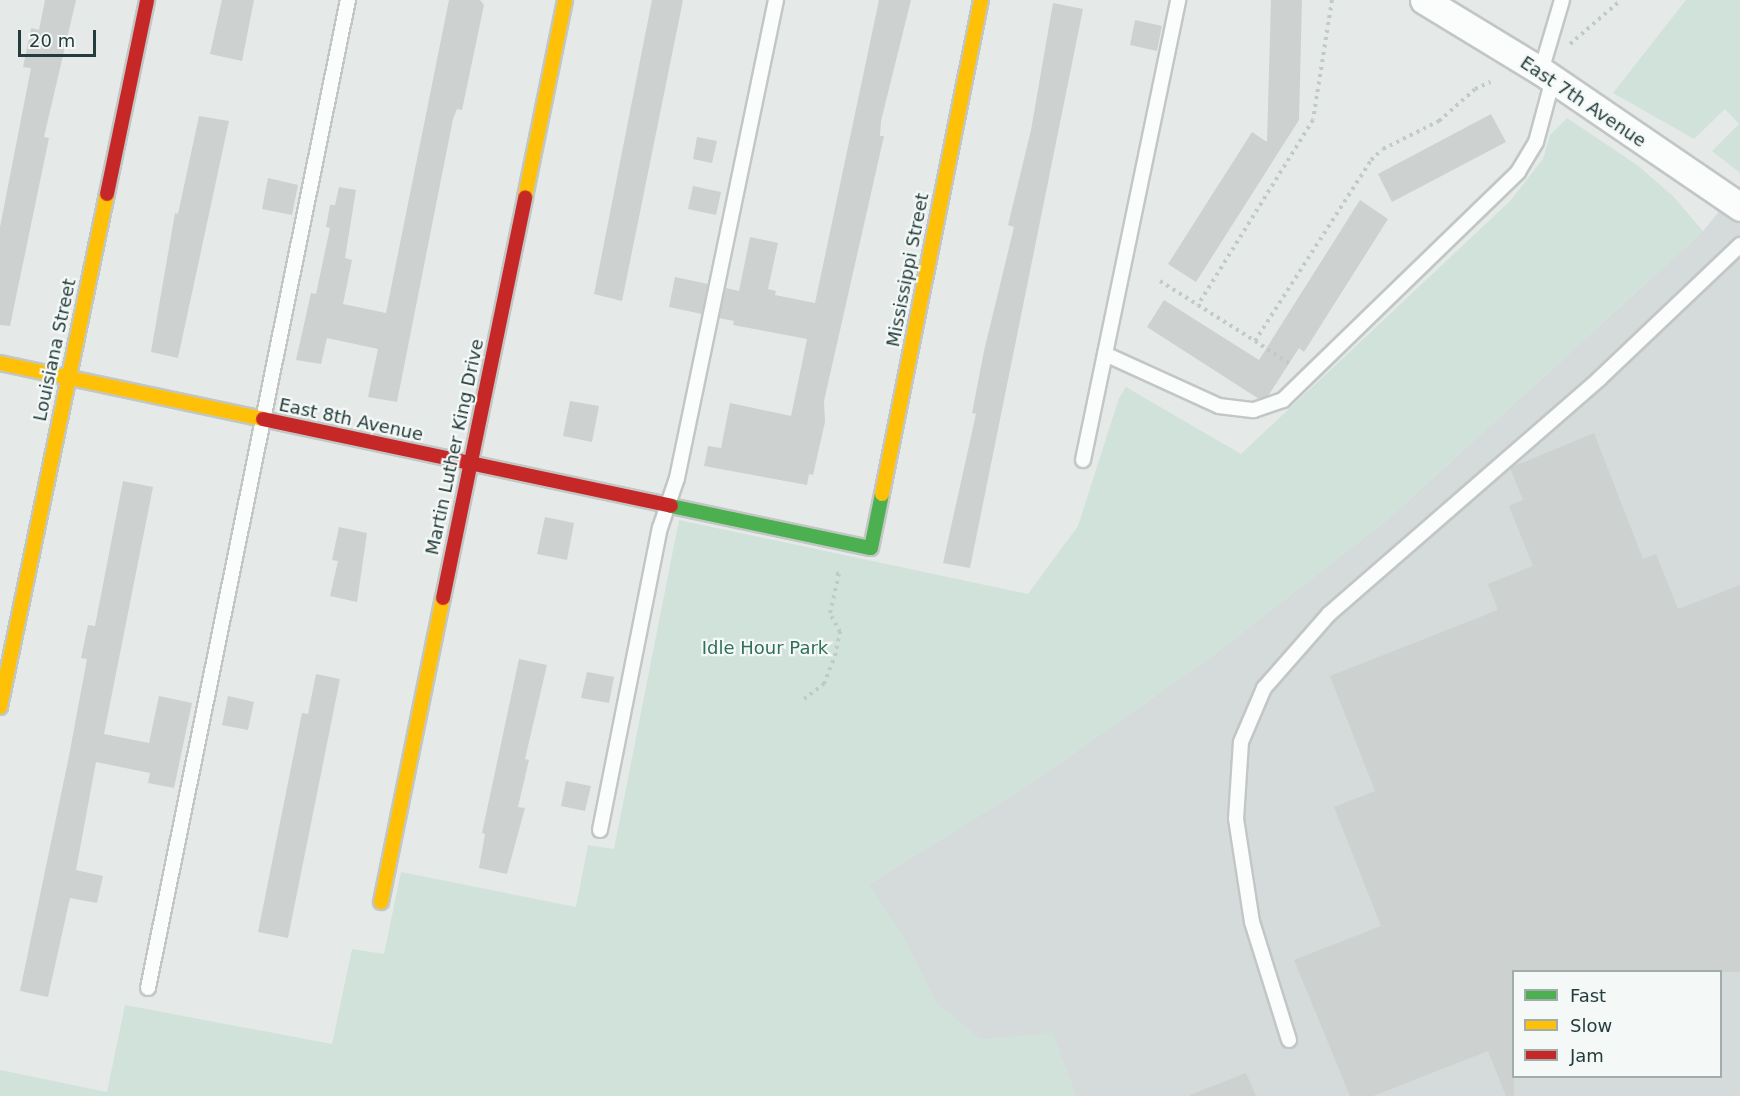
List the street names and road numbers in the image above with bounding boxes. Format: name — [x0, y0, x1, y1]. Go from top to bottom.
street label: East 7th Avenue — [1516, 52, 1650, 152]
street label: Mississippi Street — [882, 191, 934, 349]
street label: Louisiana Street — [29, 277, 81, 423]
street label: Martin Luther King Drive — [422, 337, 488, 557]
street label: East 8th Avenue — [277, 394, 425, 446]

